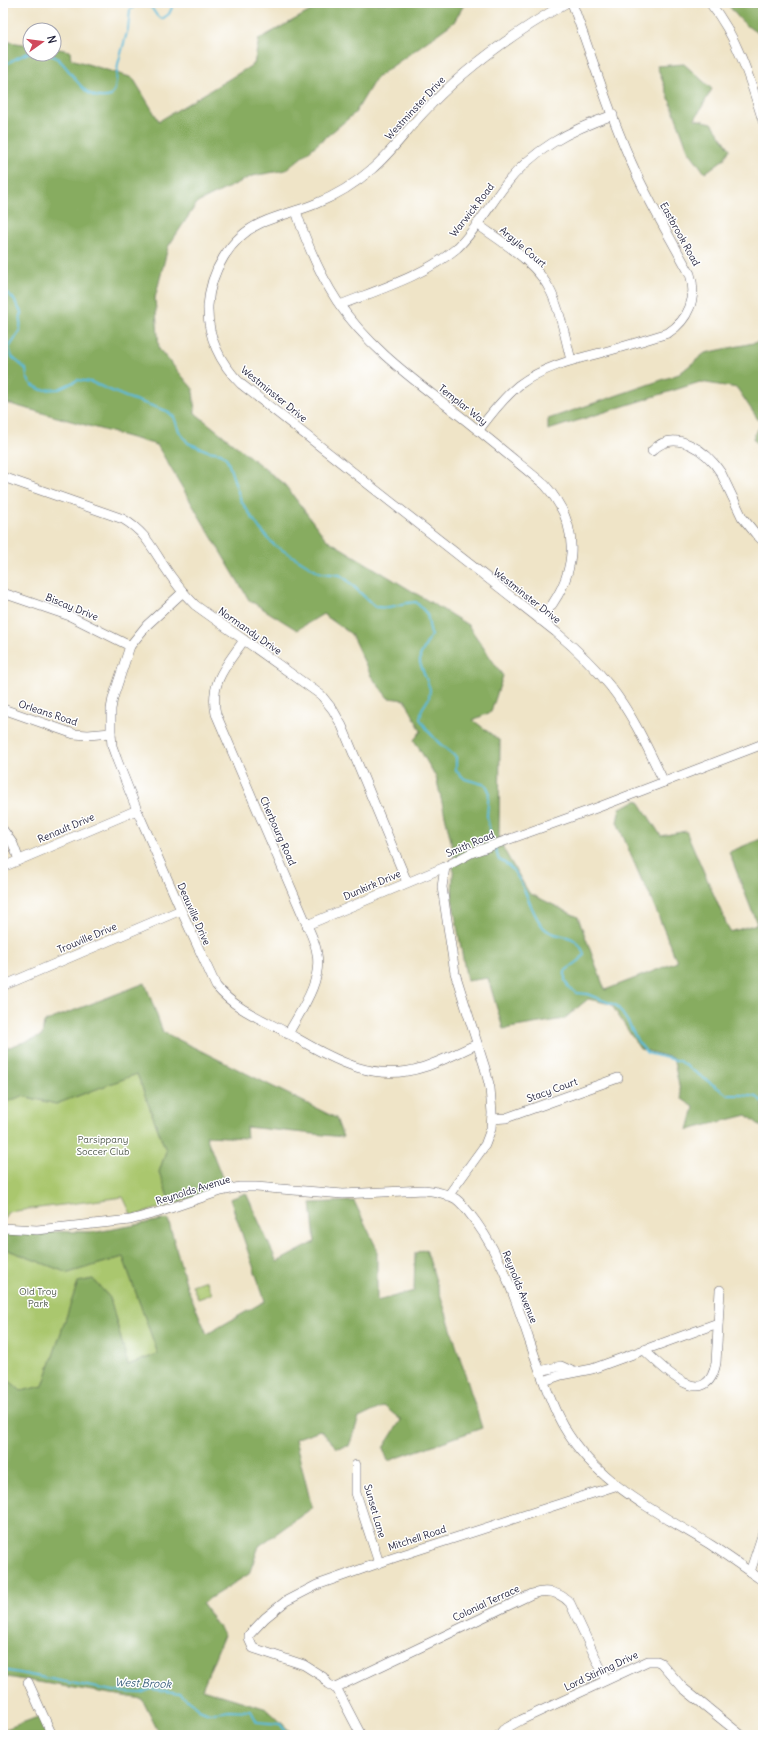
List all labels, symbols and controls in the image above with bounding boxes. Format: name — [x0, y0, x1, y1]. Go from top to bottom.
north arrow — [22, 22, 62, 62]
text: N — [44, 34, 59, 45]
street label: Westminster Drive — [382, 74, 448, 142]
street label: Warwick Road — [447, 180, 497, 239]
street label: Eastbrook Road — [657, 200, 703, 268]
street label: Argyle Court — [497, 224, 550, 271]
street label: Westminster Drive — [238, 363, 310, 425]
street label: Templar Way — [436, 382, 490, 428]
street label: Westminster Drive — [491, 566, 563, 626]
street label: Biscay Drive — [44, 591, 100, 623]
street label: Normandy Drive — [216, 604, 284, 658]
street label: Orleans Road — [17, 697, 79, 729]
street label: Cherbourg Road — [257, 794, 299, 868]
street label: Renault Drive — [36, 810, 96, 846]
street label: Smith Road — [444, 828, 496, 860]
street label: Dunkirk Drive — [341, 867, 403, 903]
street label: Deauville Drive — [174, 881, 214, 947]
street label: Trouville Drive — [55, 920, 119, 956]
street label: Stacy Court — [525, 1075, 580, 1105]
park label: Parsippany Soccer Club — [76, 1133, 130, 1158]
street label: Reynolds Avenue — [154, 1172, 232, 1208]
street label: Reynolds Avenue — [500, 1249, 540, 1325]
park label: Old Troy Park — [19, 1285, 57, 1310]
street label: Sunset Lane — [361, 1483, 389, 1539]
street label: Mitchell Road — [386, 1522, 448, 1553]
street label: Colonial Terrace — [451, 1582, 521, 1624]
street label: Lord Stirling Drive — [562, 1648, 640, 1694]
water label: West Brook — [115, 1675, 173, 1691]

